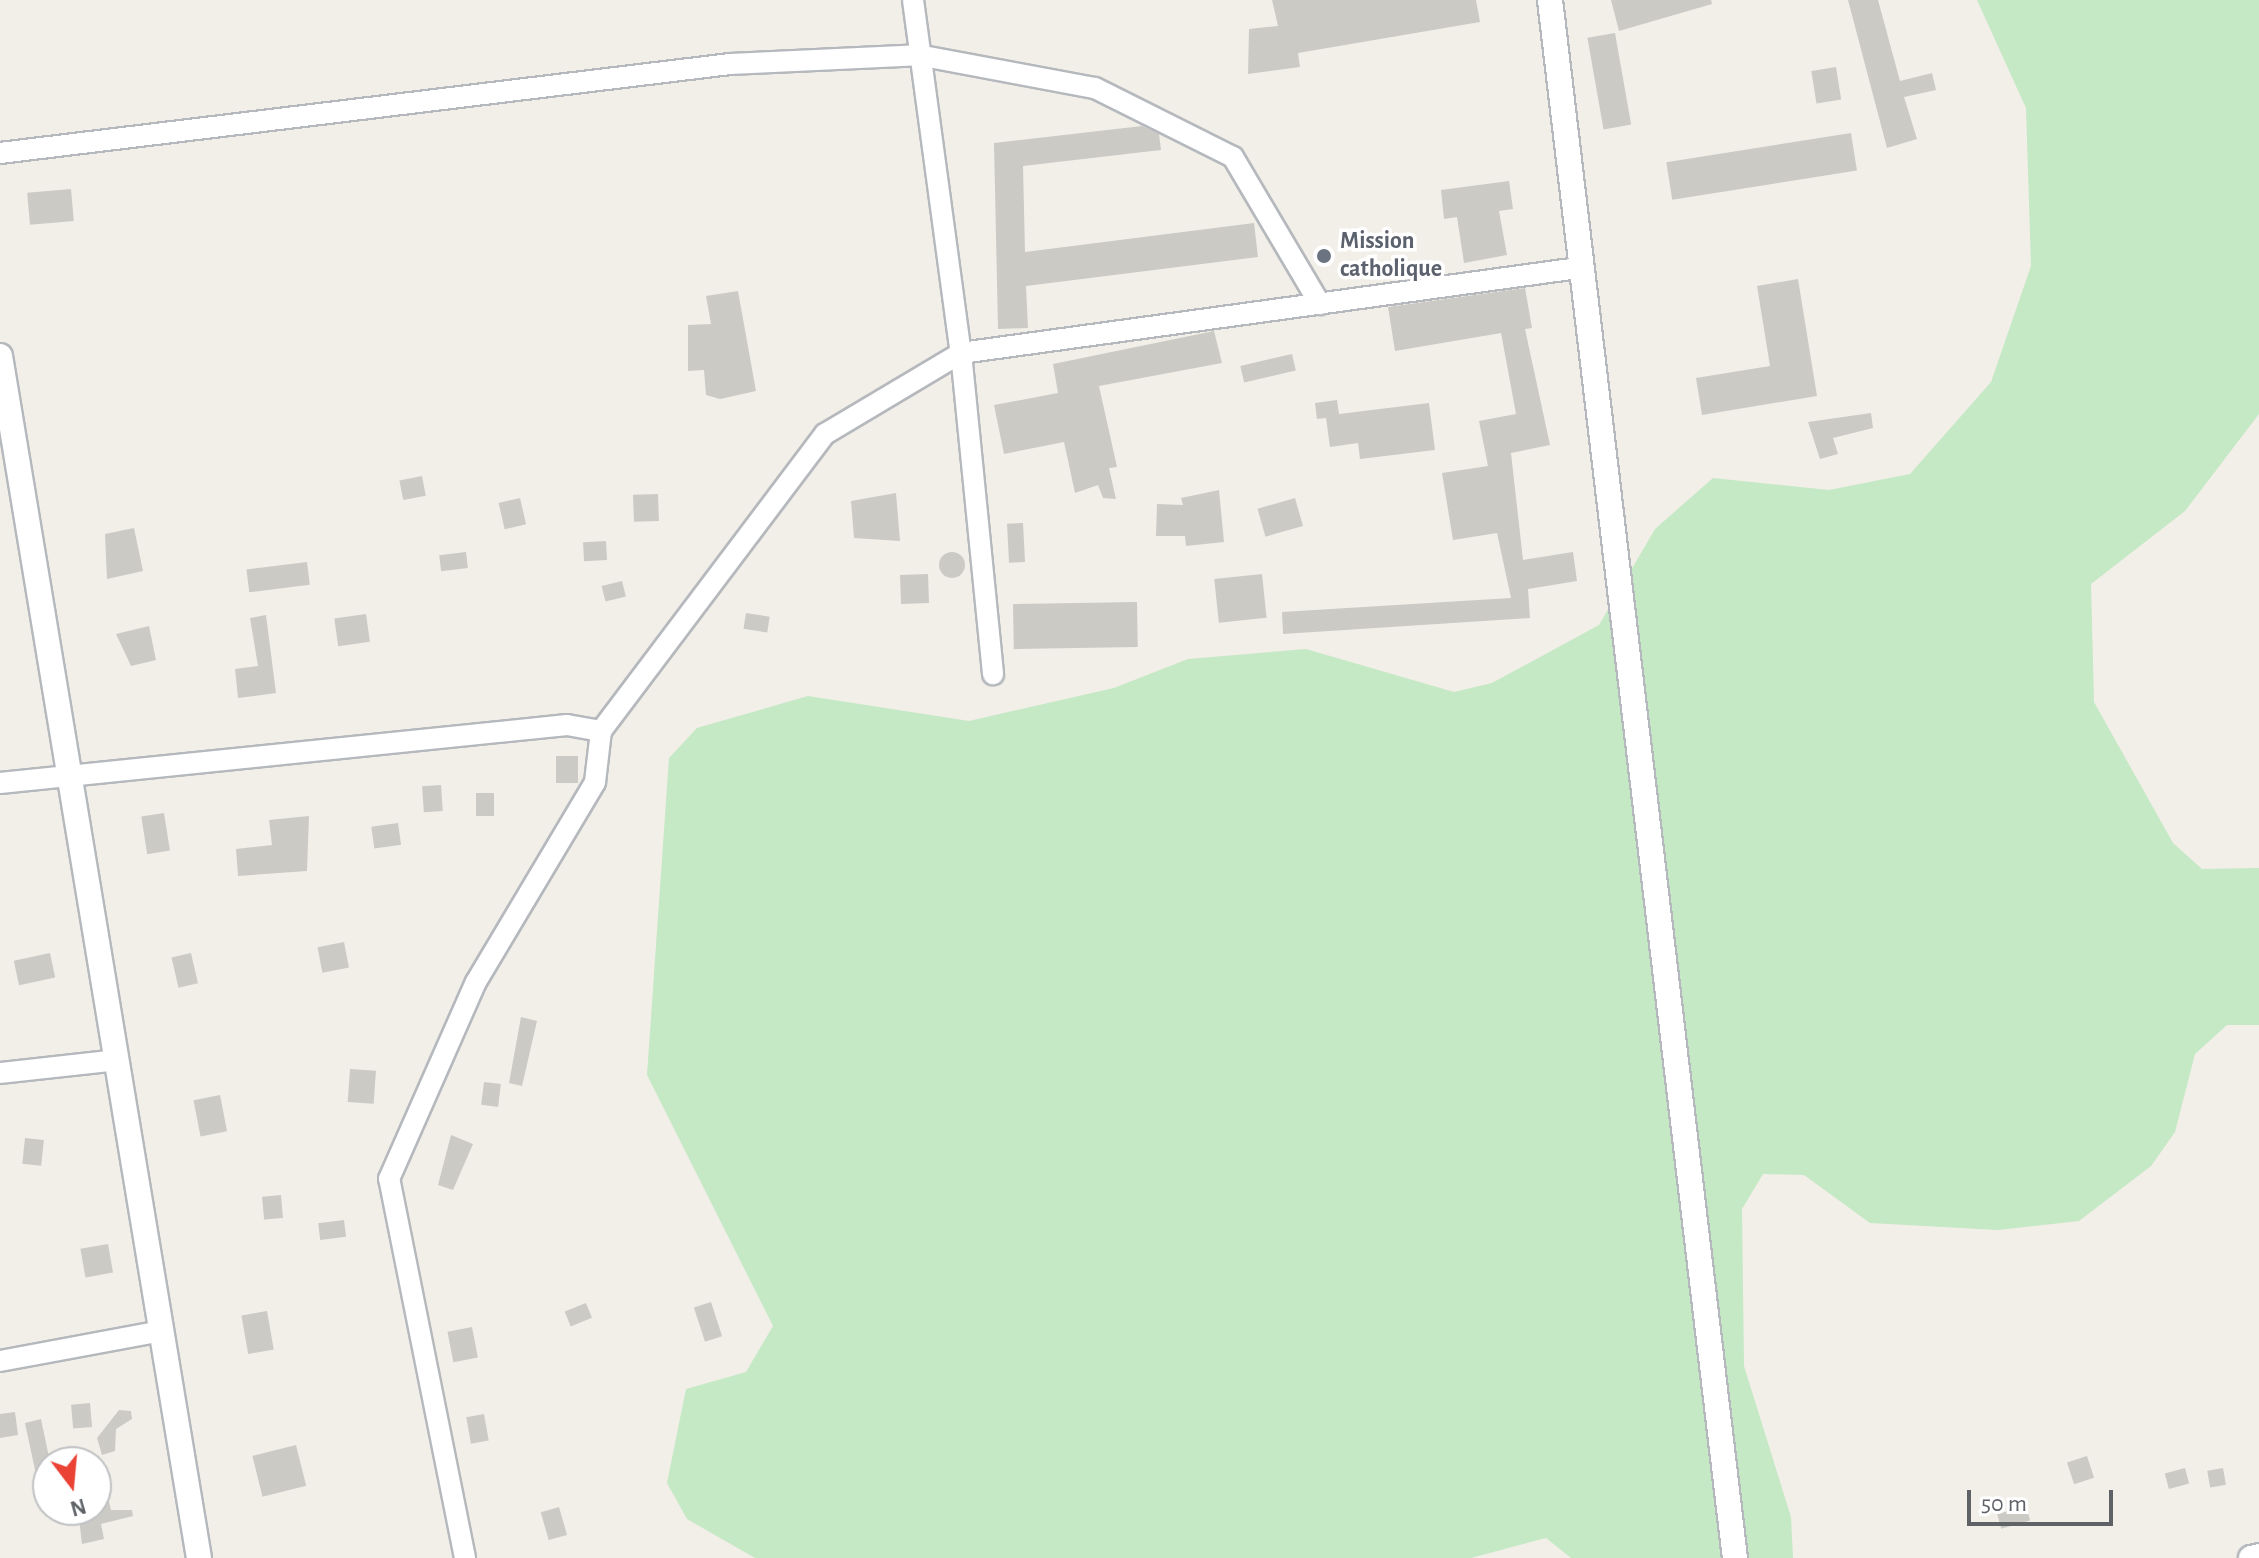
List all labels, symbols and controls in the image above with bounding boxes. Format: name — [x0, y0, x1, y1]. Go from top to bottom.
place label: Mission catholique — [1340, 228, 1442, 284]
marker: Mission catholique — [1315, 247, 1333, 265]
north arrow — [32, 1446, 112, 1526]
scale bar — [1971, 1474, 2117, 1524]
text: 50 m — [1981, 1492, 2027, 1516]
text: N — [68, 1494, 88, 1520]

